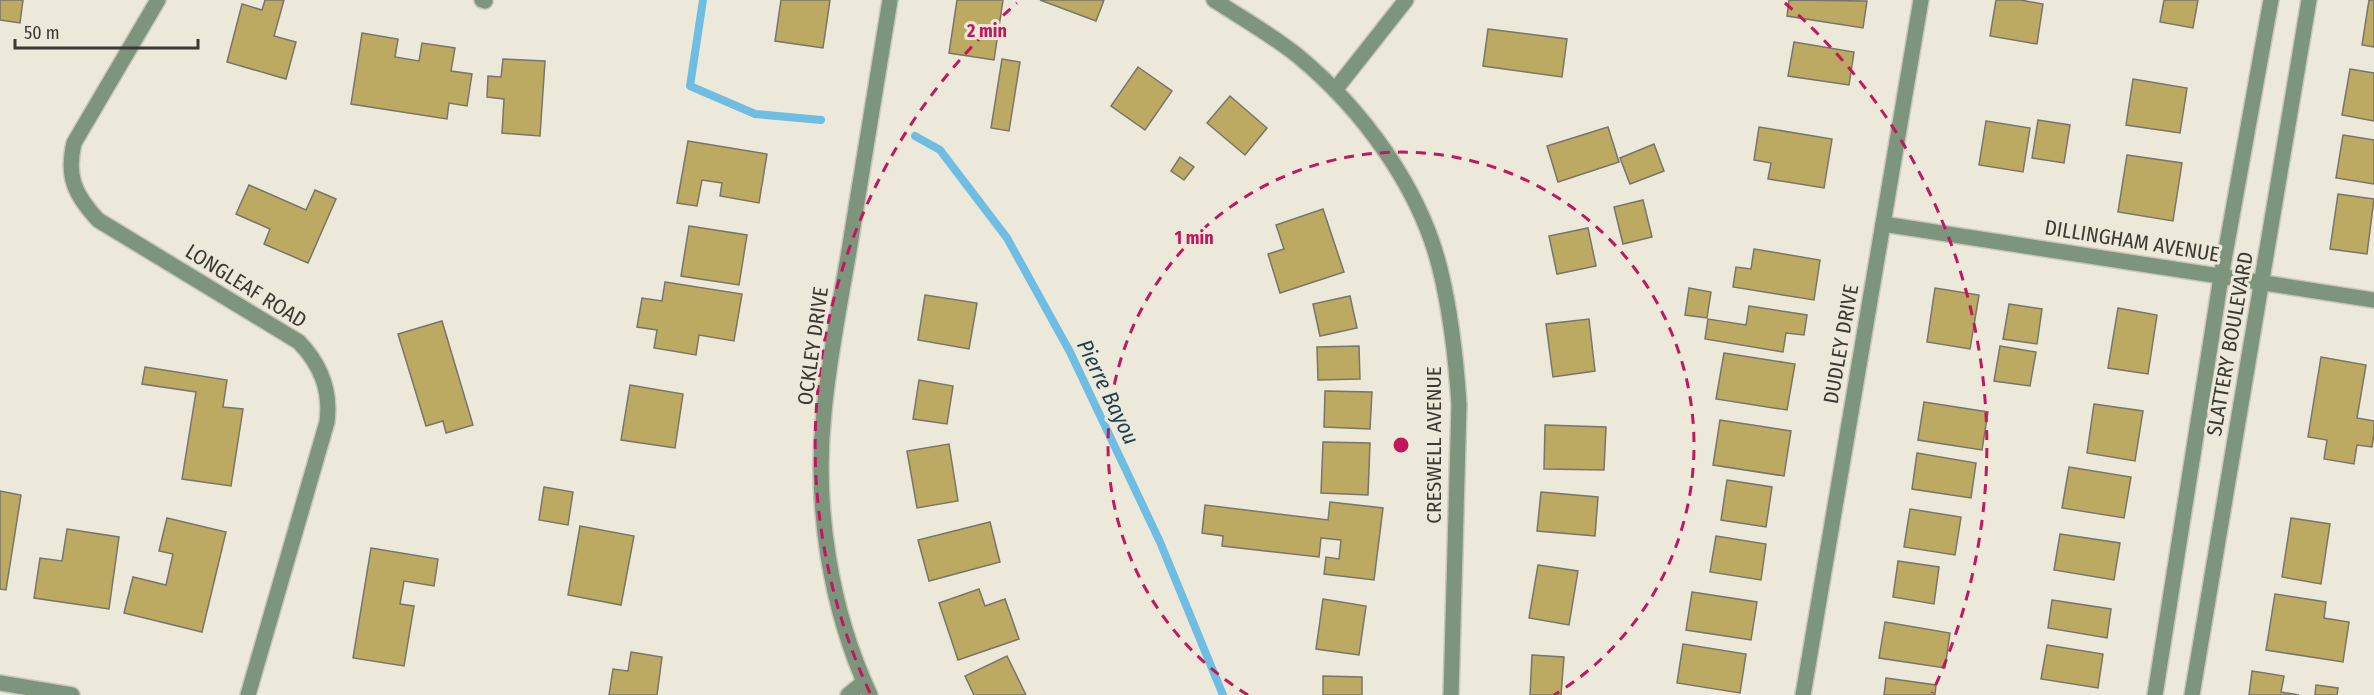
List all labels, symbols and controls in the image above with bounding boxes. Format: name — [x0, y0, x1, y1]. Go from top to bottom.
scale bar — [15, 12, 198, 50]
text: 2 min — [966, 20, 1007, 42]
text: 50 m — [24, 22, 60, 44]
street label: DILLINGHAM AVENUE — [2043, 214, 2221, 268]
text: 1 min — [1174, 227, 1214, 249]
street label: LONGLEAF ROAD — [181, 238, 311, 334]
street label: SLATTERY BOULEVARD — [2201, 250, 2259, 438]
street label: DUDLEY DRIVE — [1818, 282, 1864, 406]
street label: OCKLEY DRIVE — [792, 285, 834, 407]
water label: Pierre Bayou — [1071, 335, 1145, 449]
street label: CRESWELL AVENUE — [1421, 366, 1447, 524]
centre of rings — [1391, 435, 1411, 455]

